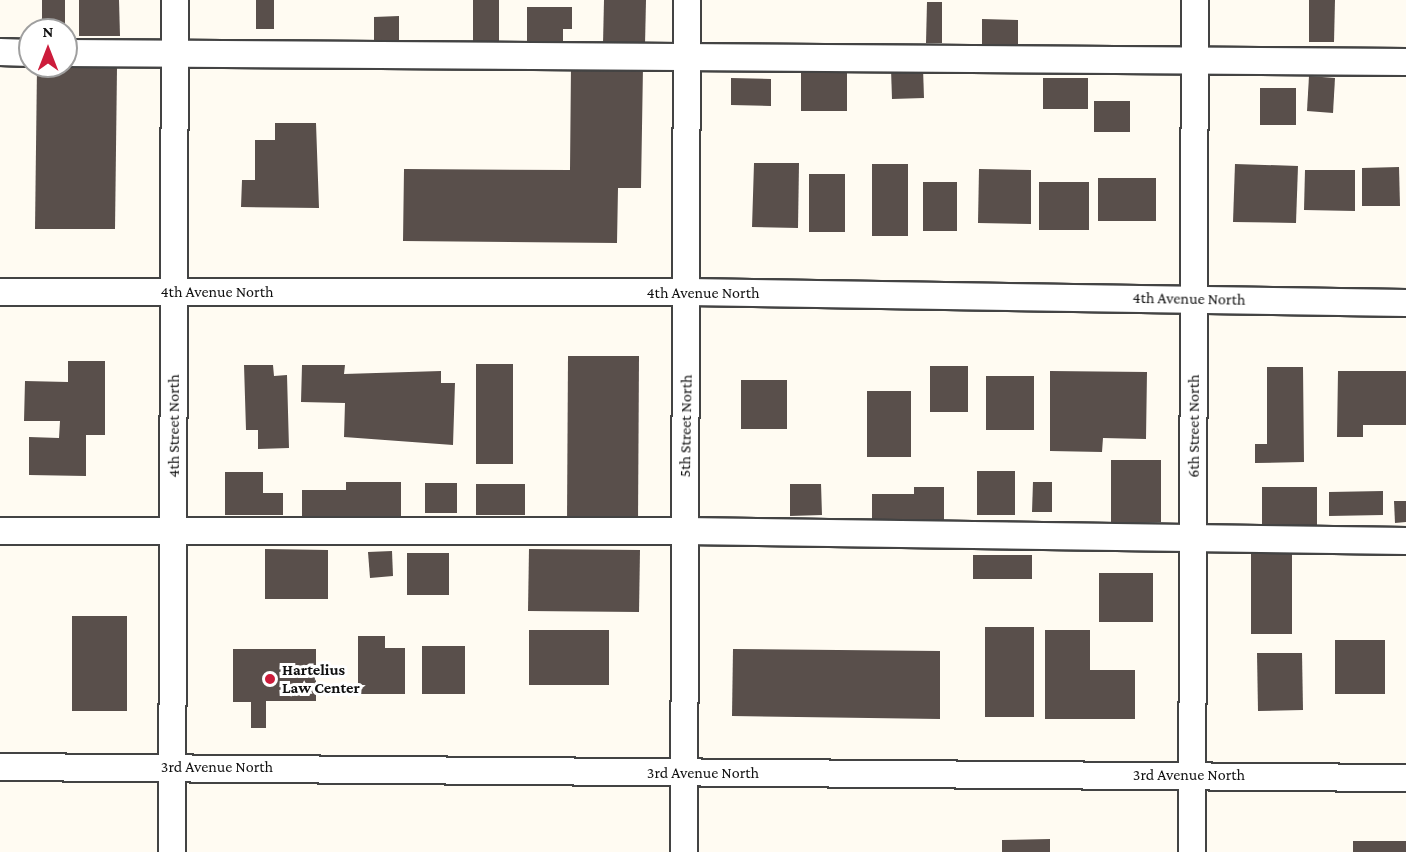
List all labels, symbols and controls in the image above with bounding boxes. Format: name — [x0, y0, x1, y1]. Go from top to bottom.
north arrow — [18, 18, 78, 78]
text: N — [43, 23, 53, 40]
street label: 4th Avenue North — [160, 282, 274, 302]
street label: 4th Avenue North — [646, 283, 760, 303]
street label: 4th Avenue North — [1132, 288, 1246, 310]
street label: 4th Street North — [164, 374, 184, 478]
street label: 5th Street North — [676, 374, 696, 478]
street label: 6th Street North — [1184, 374, 1204, 478]
place label: Hartelius Law Center — [282, 660, 360, 698]
marker: Hartelius Law Center — [263, 672, 277, 686]
street label: 3rd Avenue North — [161, 757, 273, 777]
street label: 3rd Avenue North — [647, 763, 759, 783]
street label: 3rd Avenue North — [1133, 765, 1245, 785]

